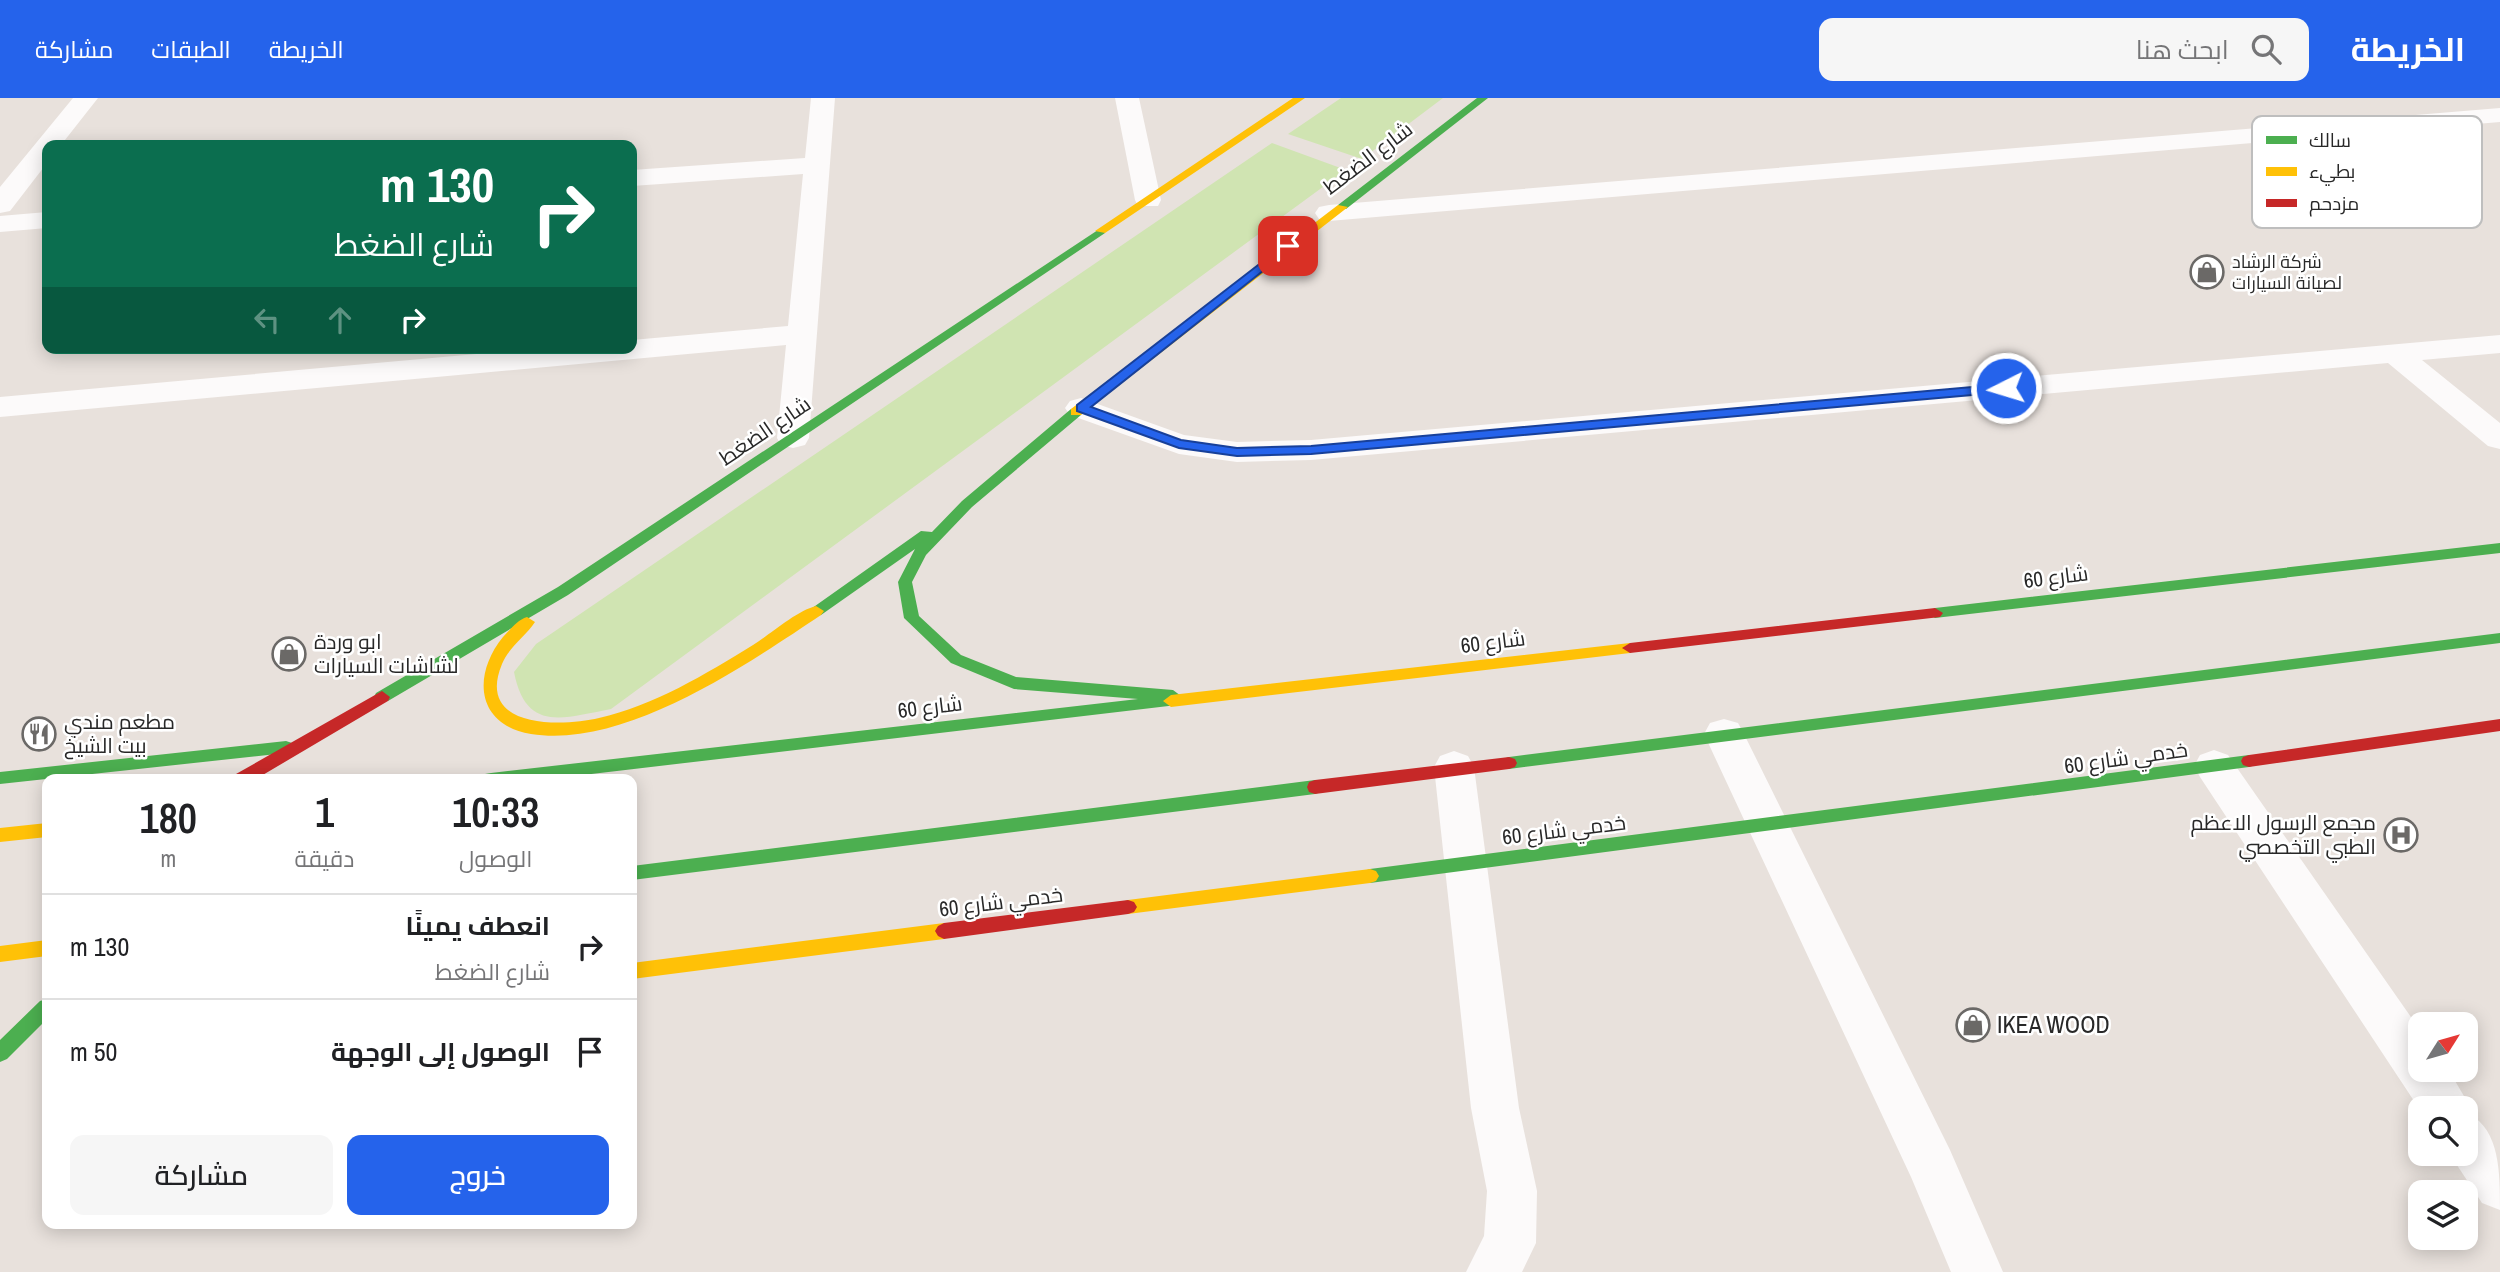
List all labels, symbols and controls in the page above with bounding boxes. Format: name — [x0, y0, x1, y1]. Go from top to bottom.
search box — [1819, 18, 2309, 81]
text: الخريطة — [2351, 27, 2465, 71]
icon: search — [2247, 30, 2285, 68]
text: ابحث هنا — [2136, 32, 2229, 67]
text: مشاركة — [35, 33, 113, 65]
text: الطبقات — [151, 33, 231, 65]
text: الخريطة — [269, 33, 344, 65]
street label: شارع الضغط — [1317, 114, 1418, 201]
legend — [2252, 116, 2482, 228]
text: سالك — [2309, 127, 2351, 153]
text: 130 m — [380, 151, 494, 217]
text: بطيء — [2309, 158, 2355, 186]
icon: right — [518, 168, 609, 259]
text: مزدحم — [2309, 190, 2359, 217]
pin — [1258, 216, 1318, 276]
text: شارع الضغط — [334, 223, 494, 266]
icon: arrive — [1269, 227, 1307, 265]
place label: شركة الرشاد لصيانة السيارات — [2232, 249, 2342, 295]
shop icon: شركة الرشاد لصيانة السيارات — [2188, 253, 2226, 291]
icon: left — [248, 301, 286, 339]
icon: ahead — [321, 301, 359, 339]
icon: right — [394, 301, 432, 339]
position arrow — [1969, 351, 2043, 425]
street label: شارع الضغط — [713, 389, 816, 472]
street label: شارع 60 — [2022, 558, 2090, 595]
street label: شارع 60 — [1459, 623, 1527, 660]
place label: ابو وردة لشاشات السيارات — [314, 627, 459, 680]
shop icon: ابو وردة لشاشات السيارات — [270, 635, 308, 673]
street label: شارع 60 — [896, 688, 964, 725]
place label: مطعم مندي بيت الشيخ — [64, 707, 175, 760]
restaurant icon: مطعم مندي بيت الشيخ — [20, 715, 58, 753]
street label: خدمي شارع 60 — [2062, 734, 2190, 782]
text: 1 — [315, 784, 334, 840]
text: 10:33 — [452, 784, 539, 840]
text: 180 — [140, 790, 197, 846]
street label: خدمي شارع 60 — [1500, 808, 1628, 853]
place label: مجمع الرسول الاعظم الطبي التخصصي — [2190, 808, 2376, 863]
hospital icon: مجمع الرسول الاعظم الطبي التخصصي — [2382, 816, 2420, 854]
text: m — [160, 843, 176, 874]
text: دقيقة — [295, 843, 354, 874]
text: الوصول — [459, 843, 532, 874]
street label: خدمي شارع 60 — [937, 880, 1065, 925]
text: انعطف يمينًا — [405, 908, 550, 943]
icon: right — [571, 928, 609, 966]
text: 130 m — [70, 929, 129, 964]
text: شارع الضغط — [435, 956, 550, 987]
shop icon: IKEA WOOD — [1954, 1006, 1992, 1044]
place label: IKEA WOOD — [1997, 1008, 2110, 1040]
north arrow — [2408, 1012, 2478, 1082]
map controls — [2408, 1012, 2478, 1250]
icon: arrive — [571, 1033, 609, 1071]
text: 50 m — [70, 1034, 117, 1069]
text: الوصول إلى الوجهة — [331, 1034, 550, 1069]
button: search — [2408, 1096, 2478, 1166]
button: مشاركة — [70, 1135, 333, 1215]
button: خروج — [347, 1135, 609, 1215]
button: layers — [2408, 1180, 2478, 1250]

